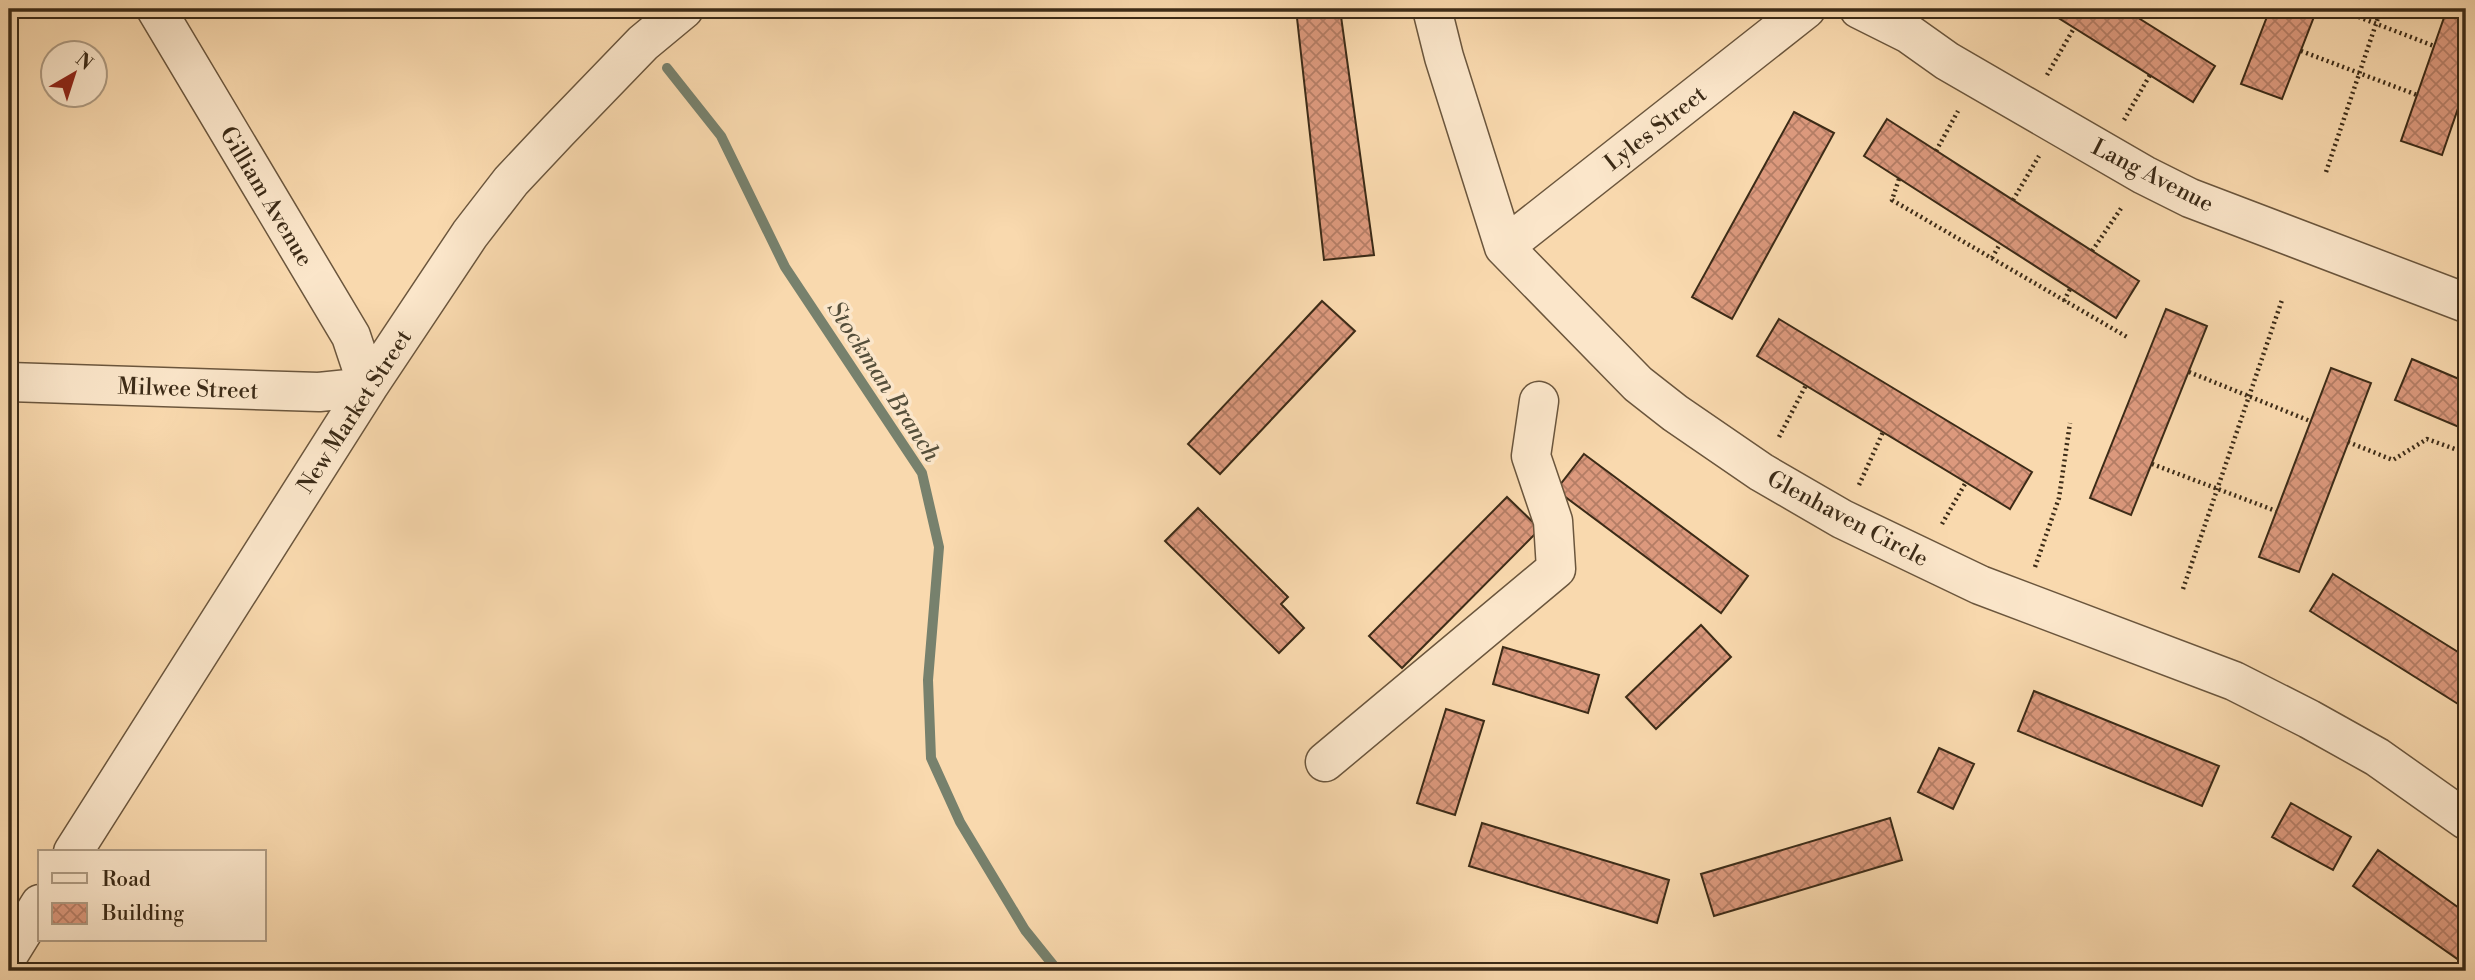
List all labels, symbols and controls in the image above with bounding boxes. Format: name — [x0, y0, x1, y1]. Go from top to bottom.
north arrow — [38, 38, 108, 108]
text: N — [71, 48, 97, 76]
street label: Lyles Street — [1599, 80, 1712, 177]
street label: Gilliam Avenue — [213, 122, 319, 271]
street label: Lang Avenue — [2087, 133, 2218, 219]
water label: Stockman Branch — [820, 295, 947, 468]
street label: New Market Street — [292, 325, 418, 499]
street label: Milwee Street — [117, 373, 259, 405]
street label: Glenhaven Circle — [1762, 465, 1933, 573]
legend — [38, 850, 266, 942]
text: Road — [102, 867, 151, 893]
text: Building — [101, 901, 184, 927]

